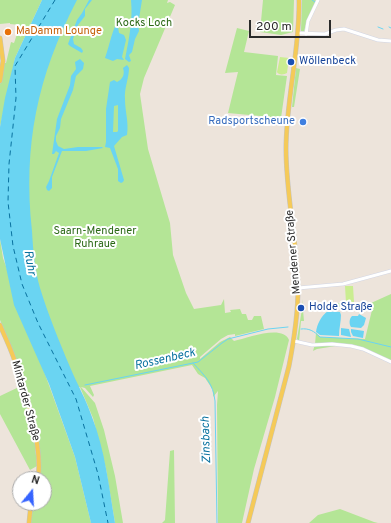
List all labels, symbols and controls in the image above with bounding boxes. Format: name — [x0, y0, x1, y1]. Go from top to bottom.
scale bar — [251, 12, 333, 38]
park label: Kocks Loch — [116, 17, 172, 31]
text: 200 m — [256, 19, 292, 35]
place label: MaDamm Lounge — [16, 25, 102, 39]
marker: MaDamm Lounge — [3, 27, 13, 37]
place label: Wöllenbeck — [299, 55, 356, 69]
marker: Wöllenbeck — [286, 57, 296, 67]
place label: Radsportscheune — [208, 115, 295, 129]
marker: Radsportscheune — [298, 117, 308, 127]
street label: Mendener Straße — [284, 209, 304, 295]
park label: Saarn-Mendener Ruhraue — [53, 225, 137, 251]
water label: Ruhr — [20, 249, 38, 277]
place label: Holde Straße — [309, 301, 372, 315]
marker: Holde Straße — [296, 303, 306, 313]
water label: Rossenbeck — [133, 346, 197, 374]
street label: Mintarder Straße — [8, 359, 42, 443]
water label: Zinsbach — [199, 416, 215, 464]
north arrow — [12, 471, 52, 511]
text: N — [29, 473, 41, 488]

